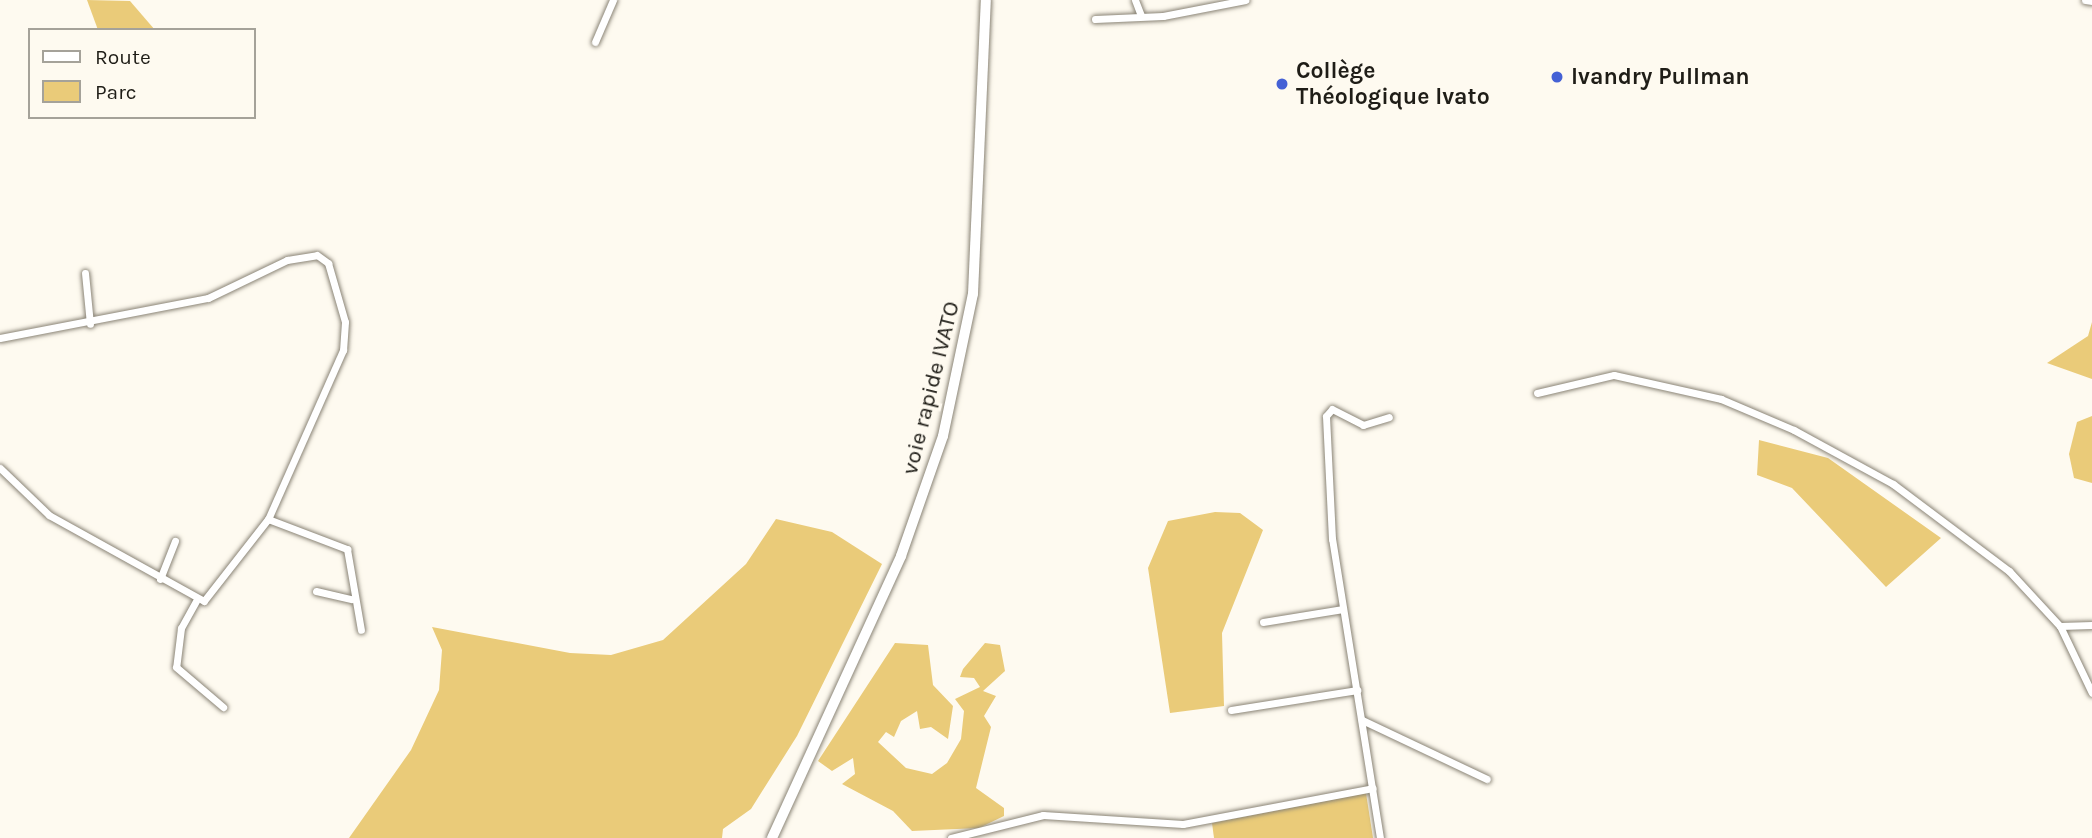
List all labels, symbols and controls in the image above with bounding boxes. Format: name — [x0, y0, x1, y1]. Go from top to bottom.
legend — [28, 28, 256, 119]
text: Route — [95, 45, 151, 69]
place label: Collège Théologique Ivato — [1296, 57, 1490, 111]
place label: Ivandry Pullman — [1571, 63, 1750, 91]
marker: Ivandry Pullman — [1549, 69, 1565, 85]
marker: Collège Théologique Ivato — [1274, 76, 1290, 92]
text: Parc — [95, 80, 137, 104]
street label: voie rapide IVATO — [896, 298, 966, 478]

